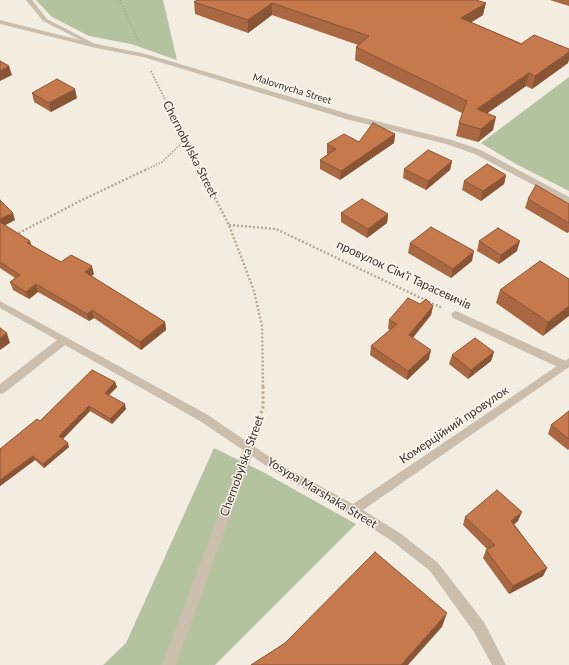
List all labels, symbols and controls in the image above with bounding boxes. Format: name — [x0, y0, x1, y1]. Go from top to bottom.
street label: Malovnycha Street — [251, 71, 333, 107]
street label: Chernobylska Street — [159, 98, 221, 200]
street label: провулок Сімʼї Тарасевичів — [334, 237, 474, 313]
street label: Комерційний провулок — [397, 383, 511, 467]
street label: Chernobylska Street — [217, 414, 267, 518]
street label: Yosypa Marshaka Street — [264, 454, 380, 532]

